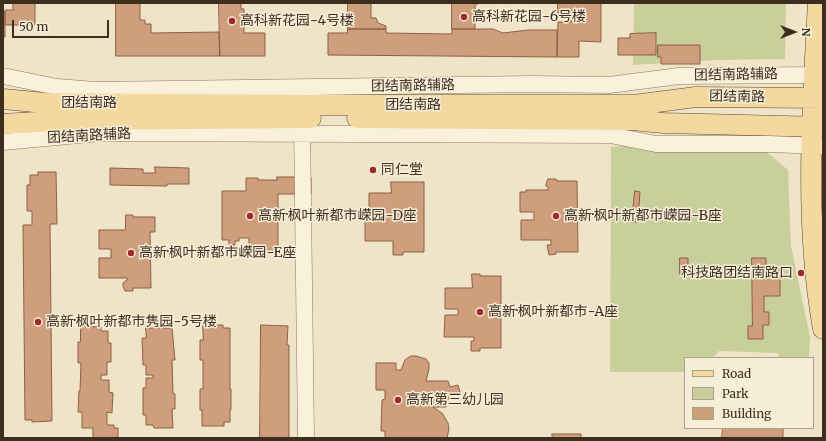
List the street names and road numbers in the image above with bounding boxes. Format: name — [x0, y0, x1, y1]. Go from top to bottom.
street label: 团结南路辅路 — [694, 66, 778, 84]
street label: 团结南路辅路 — [371, 77, 455, 95]
street label: 团结南路 — [709, 88, 765, 106]
street label: 团结南路 — [61, 95, 117, 111]
street label: 团结南路 — [385, 97, 441, 113]
street label: 团结南路辅路 — [47, 125, 131, 147]

